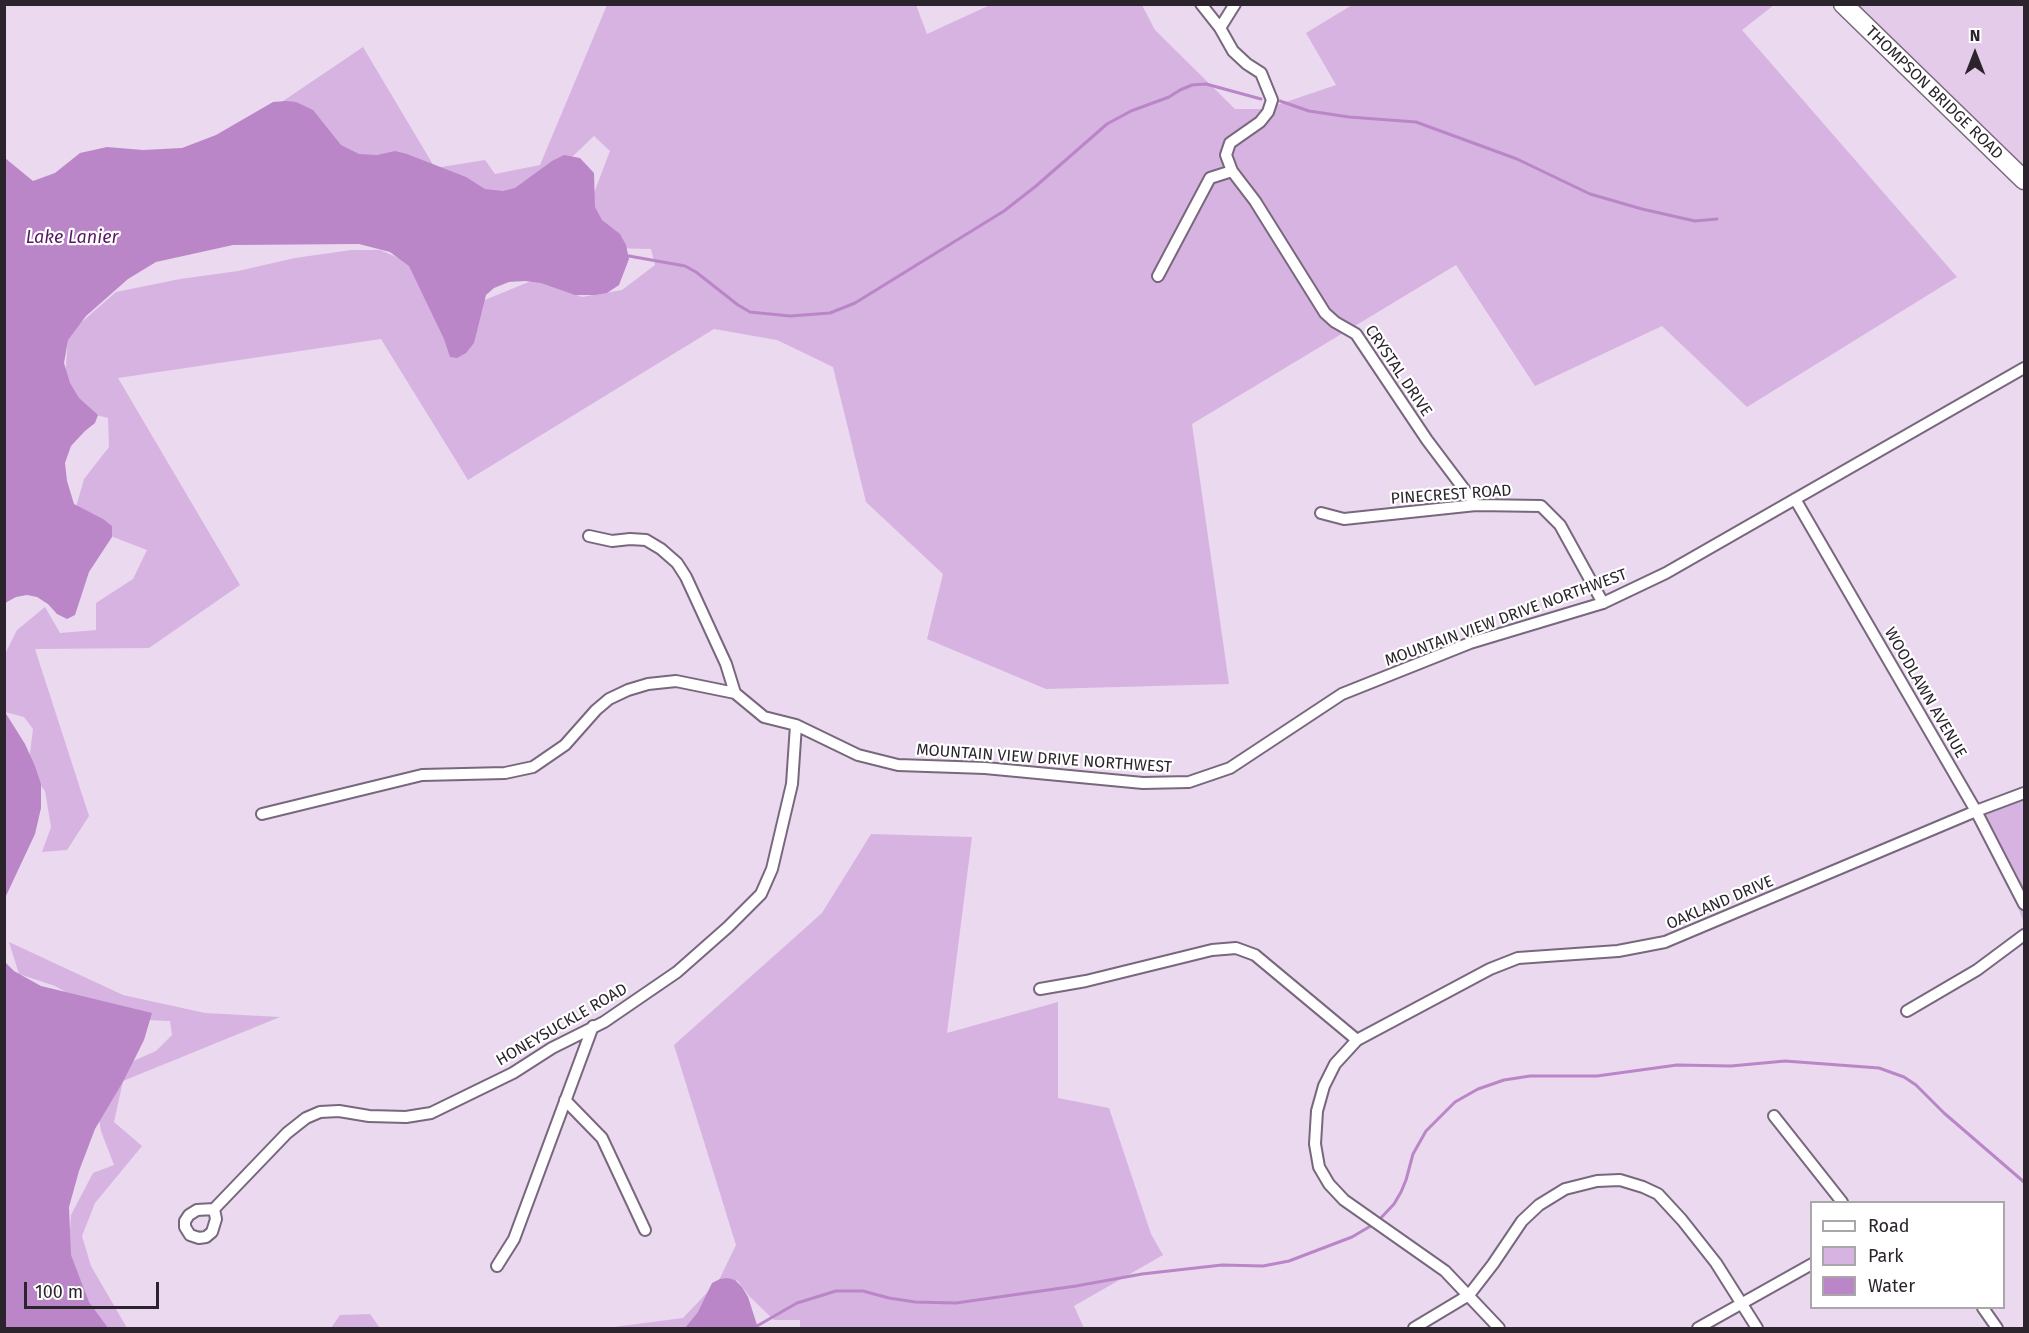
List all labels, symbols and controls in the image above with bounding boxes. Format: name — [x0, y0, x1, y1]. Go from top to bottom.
street label: THOMPSON BRIDGE ROAD — [1861, 22, 2007, 164]
north arrow — [1945, 24, 2005, 84]
water label: Lake Lanier — [26, 227, 118, 249]
street label: CRYSTAL DRIVE — [1360, 322, 1436, 420]
street label: PINECREST ROAD — [1390, 481, 1512, 509]
street label: MOUNTAIN VIEW DRIVE NORTHWEST — [1382, 565, 1630, 671]
street label: WOODLAWN AVENUE — [1880, 624, 1970, 762]
street label: MOUNTAIN VIEW DRIVE NORTHWEST — [916, 740, 1172, 778]
street label: OAKLAND DRIVE — [1664, 872, 1776, 934]
street label: HONEYSUCKLE ROAD — [493, 980, 631, 1070]
legend — [1810, 1201, 2005, 1309]
text: Road — [1868, 1215, 1910, 1237]
text: Park — [1868, 1245, 1903, 1267]
scale bar — [27, 1270, 162, 1308]
text: Water — [1868, 1275, 1915, 1297]
text: 100 m — [35, 1281, 83, 1303]

